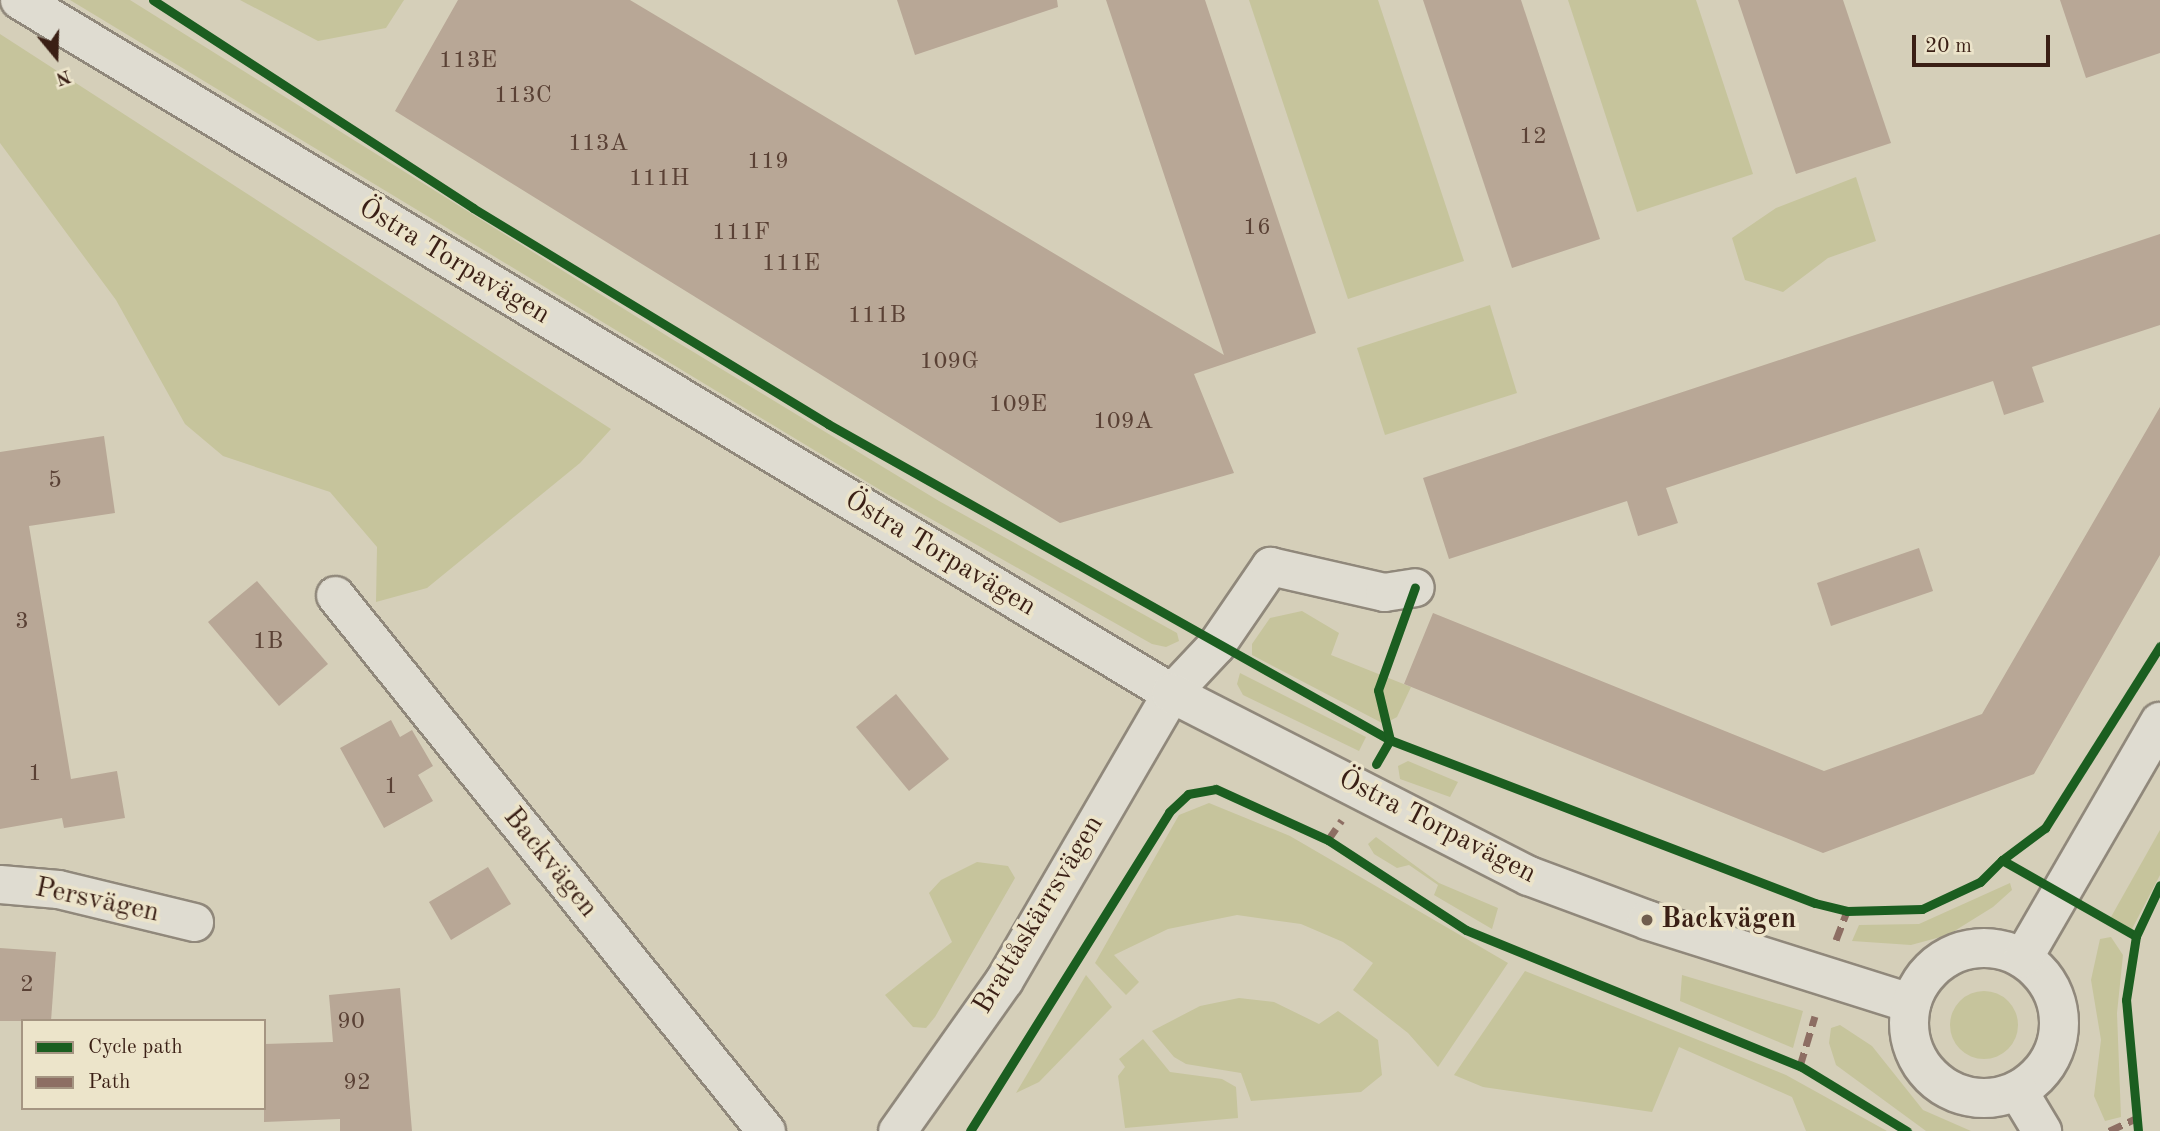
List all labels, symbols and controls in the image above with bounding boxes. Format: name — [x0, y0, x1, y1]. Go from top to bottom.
north arrow — [21, 21, 91, 91]
scale bar — [1915, 21, 2053, 65]
text: 20 m — [1925, 36, 1972, 57]
house number: 113E — [439, 48, 497, 76]
text: N — [53, 65, 73, 88]
house number: 113C — [494, 83, 552, 111]
house number: 12 — [1519, 124, 1547, 152]
house number: 113A — [568, 131, 628, 159]
house number: 119 — [747, 149, 789, 177]
house number: 111H — [629, 166, 689, 194]
street label: Östra Torpavägen — [352, 192, 556, 332]
house number: 16 — [1243, 215, 1271, 243]
house number: 111F — [712, 220, 770, 248]
house number: 111E — [762, 251, 820, 279]
house number: 111B — [848, 303, 906, 331]
house number: 109G — [919, 349, 979, 377]
house number: 109E — [989, 392, 1047, 420]
house number: 109A — [1093, 409, 1153, 437]
house number: 5 — [48, 468, 62, 496]
street label: Östra Torpavägen — [838, 484, 1042, 624]
house number: 3 — [15, 609, 29, 637]
house number: 1B — [253, 629, 283, 657]
house number: 1 — [28, 761, 42, 789]
street label: Östra Torpavägen — [1333, 763, 1541, 891]
house number: 1 — [384, 774, 398, 802]
street label: Backvägen — [495, 801, 605, 925]
street label: Brattåskärrsvägen — [967, 810, 1111, 1020]
street label: Persvägen — [32, 871, 162, 931]
place label: Backvägen — [1661, 903, 1796, 937]
marker: Backvägen — [1639, 912, 1655, 928]
house number: 2 — [20, 972, 34, 1000]
house number: 90 — [337, 1009, 365, 1037]
legend — [21, 1019, 266, 1110]
text: Cycle path — [88, 1037, 183, 1058]
house number: 92 — [343, 1070, 371, 1098]
text: Path — [88, 1072, 131, 1093]

